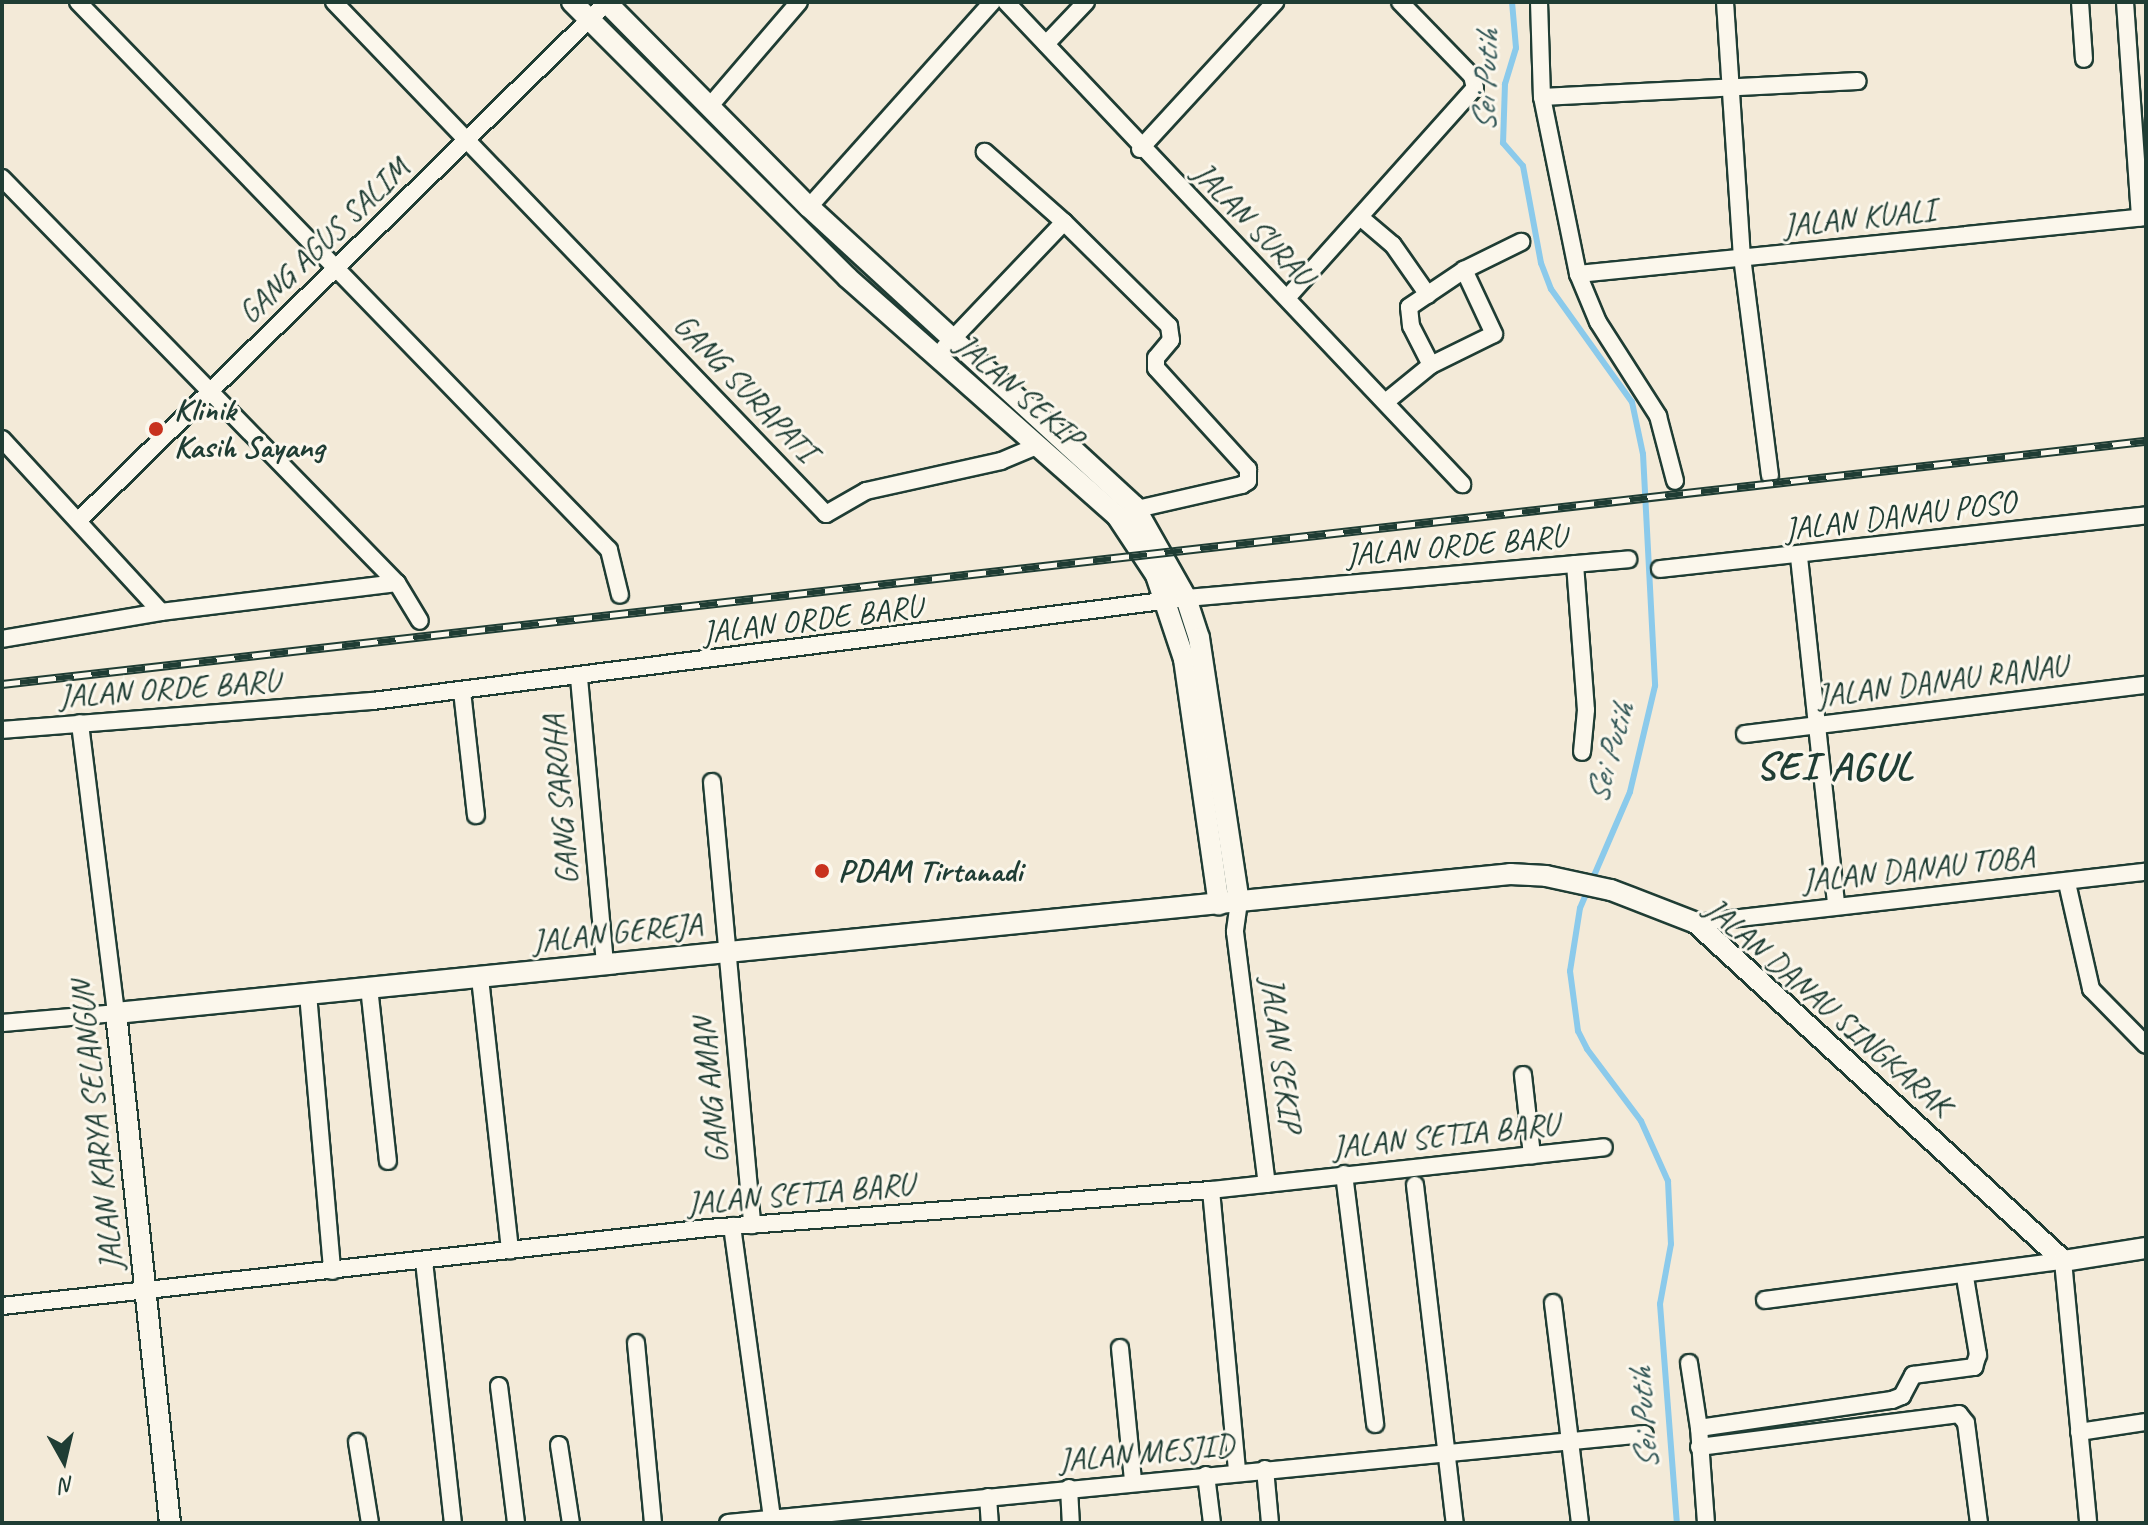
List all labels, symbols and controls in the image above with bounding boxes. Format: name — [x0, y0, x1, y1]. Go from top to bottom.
water label: Sei Putih — [1463, 29, 1507, 133]
street label: GANG AGUS SALIM — [230, 150, 418, 332]
street label: JALAN SURAU — [1184, 154, 1322, 294]
street label: JALAN KUALI — [1781, 191, 1937, 245]
street label: GANG SURAPATI — [665, 306, 825, 470]
street label: JALAN SEKIP — [948, 325, 1090, 457]
place label: Klinik Kasih Sayang — [174, 392, 323, 467]
marker: Klinik Kasih Sayang — [145, 418, 167, 440]
street label: JALAN DANAU POSO — [1783, 483, 2017, 549]
street label: JALAN ORDE BARU — [1345, 517, 1567, 575]
street label: JALAN ORDE BARU — [701, 588, 923, 652]
street label: JALAN DANAU RANAU — [1815, 647, 2069, 715]
street label: JALAN ORDE BARU — [58, 662, 280, 716]
water label: Sei Putih — [1575, 698, 1643, 808]
street label: GANG SAROHA — [534, 714, 588, 886]
district label: SEI AGUL — [1756, 742, 1914, 790]
street label: JALAN DANAU TOBA — [1800, 838, 2036, 900]
place label: PDAM Tirtanadi — [838, 852, 1022, 890]
marker: PDAM Tirtanadi — [813, 862, 831, 880]
street label: JALAN DANAU SINGKARAK — [1698, 890, 1958, 1124]
street label: JALAN GEREJA — [530, 905, 704, 961]
street label: JALAN SEKIP — [1252, 974, 1310, 1134]
street label: JALAN KARYA SELANGUN — [63, 979, 131, 1273]
street label: GANG AMAN — [684, 1016, 738, 1166]
street label: JALAN SETIA BARU — [1330, 1105, 1560, 1167]
street label: JALAN SETIA BARU — [685, 1165, 915, 1223]
water label: Sei Putih — [1619, 1367, 1667, 1471]
north arrow — [24, 1421, 104, 1501]
street label: JALAN MESJID — [1057, 1426, 1235, 1480]
text: N — [59, 1470, 76, 1500]

